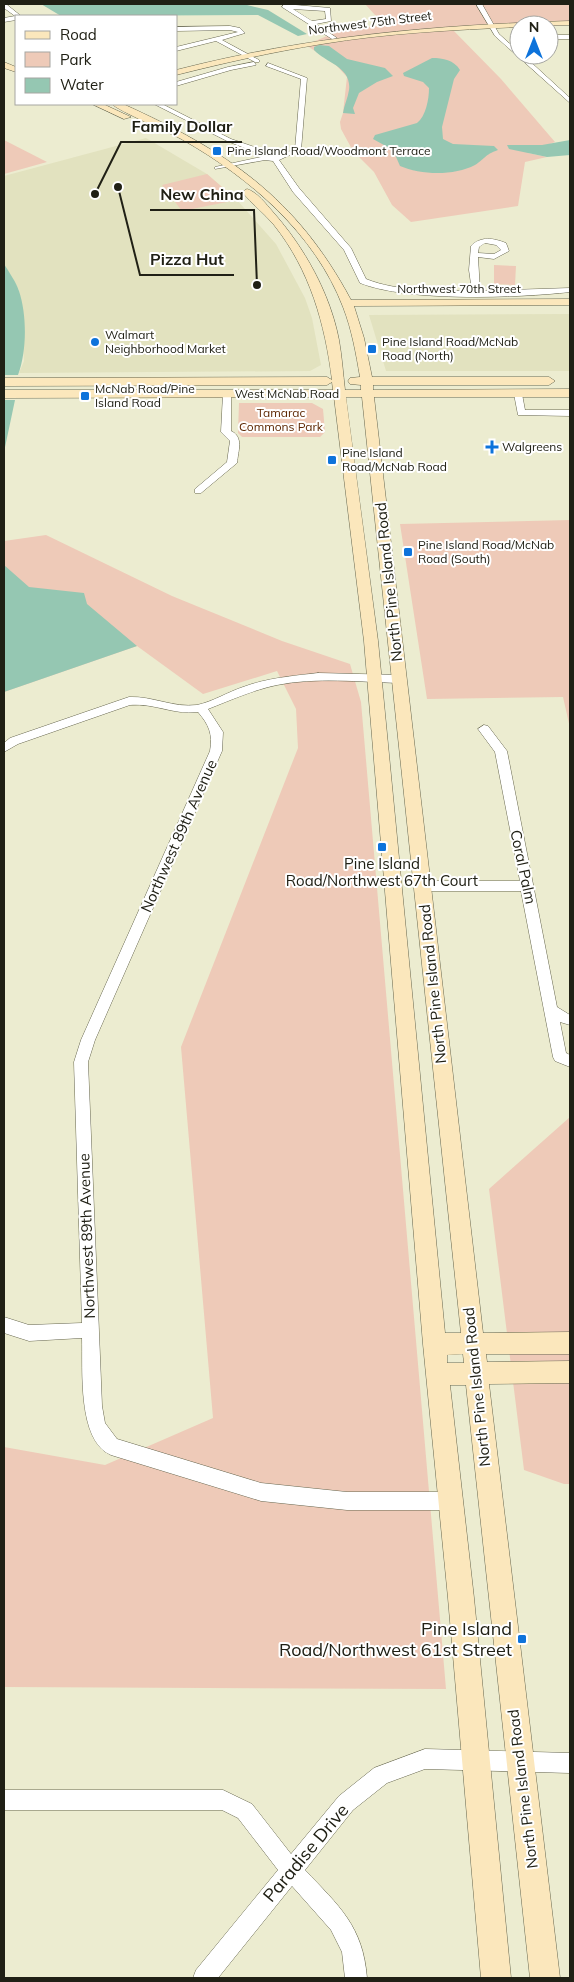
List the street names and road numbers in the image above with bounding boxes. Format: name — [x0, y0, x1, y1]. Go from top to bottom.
street label: Northwest 75th Street — [308, 8, 432, 37]
street label: Northwest 70th Street — [397, 281, 521, 296]
street label: West McNab Road — [235, 386, 339, 401]
street label: North Pine Island Road — [371, 501, 406, 663]
street label: Northwest 89th Avenue — [136, 756, 221, 915]
street label: Coral Palm — [506, 828, 541, 906]
street label: North Pine Island Road — [415, 903, 450, 1065]
street label: Northwest 89th Avenue — [74, 1153, 99, 1319]
street label: North Pine Island Road — [459, 1306, 494, 1468]
street label: North Pine Island Road — [503, 1708, 542, 1870]
street label: Paradise Drive — [258, 1799, 353, 1907]

